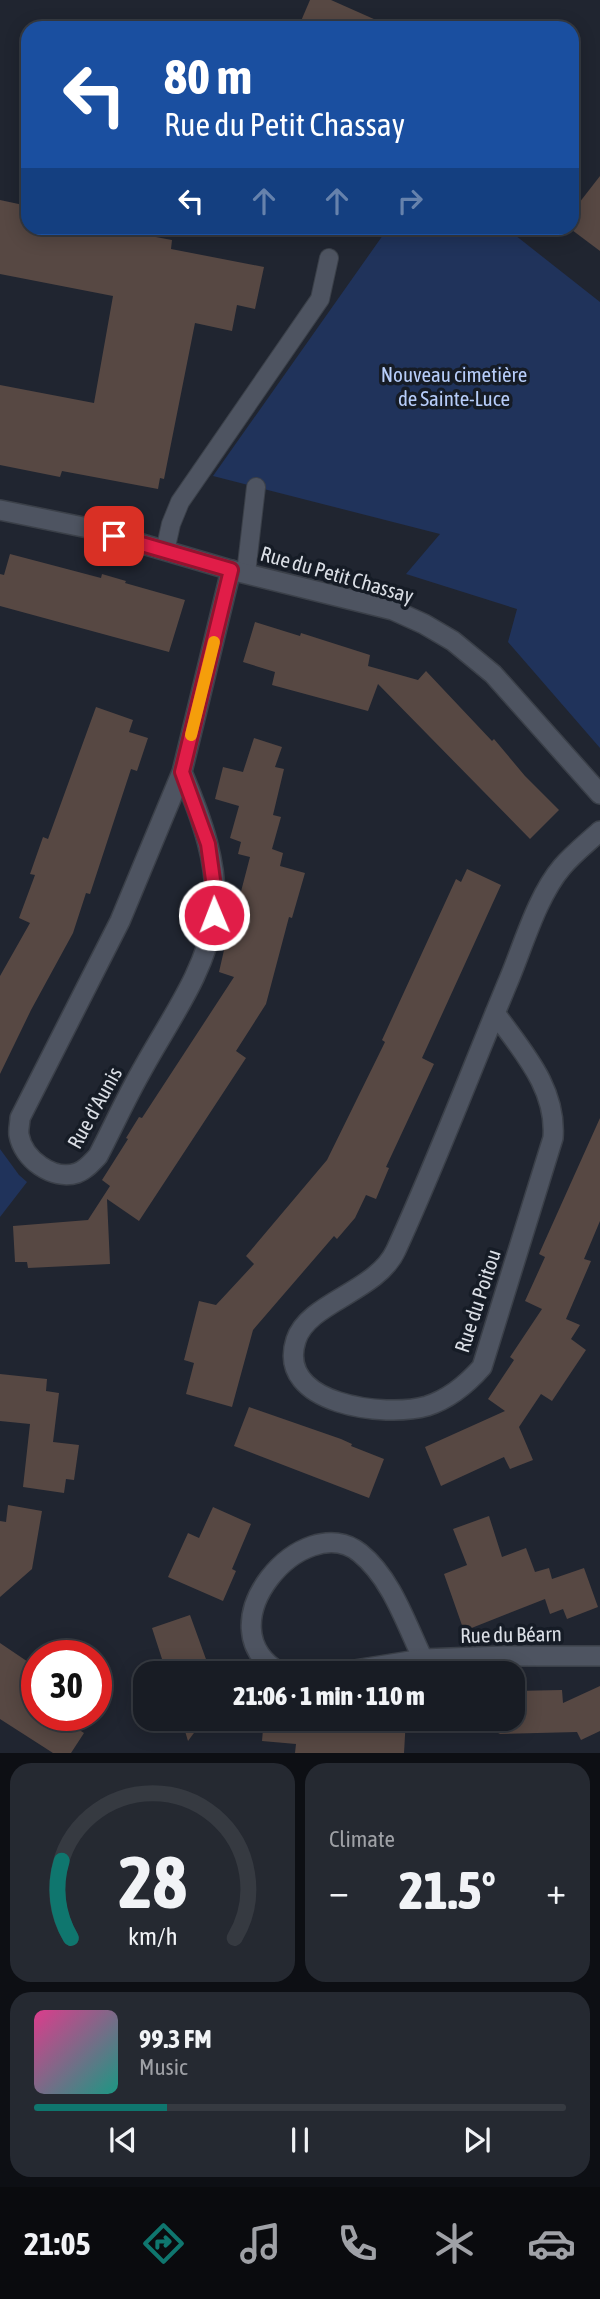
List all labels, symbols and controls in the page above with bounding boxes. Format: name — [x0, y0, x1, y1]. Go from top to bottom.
text: 80 m — [164, 48, 252, 104]
icon: left — [49, 49, 140, 140]
text: Rue du Petit Chassay — [164, 106, 405, 143]
icon: left — [172, 182, 210, 220]
icon: ahead — [245, 182, 283, 220]
icon: ahead — [318, 182, 356, 220]
icon: right — [391, 182, 429, 220]
park label: Nouveau cimetière de Sainte-Luce — [381, 362, 527, 410]
pin — [84, 506, 144, 566]
icon: arrive — [95, 517, 133, 555]
street label: Rue du Petit Chassay — [258, 541, 417, 607]
position arrow — [177, 878, 251, 952]
street label: Rue d'Aunis — [62, 1063, 126, 1152]
street label: Rue du Poitou — [449, 1246, 505, 1355]
street label: Rue du Béarn — [460, 1621, 562, 1647]
speed limit sign: 30 — [21, 1640, 112, 1731]
text: 21:06 · 1 min · 110 m — [233, 1681, 425, 1711]
text: Climate — [329, 1826, 395, 1852]
text: 28 — [118, 1841, 187, 1924]
text: 21.5° — [399, 1860, 496, 1920]
text: − — [329, 1869, 349, 1912]
text: + — [546, 1869, 566, 1912]
text: km/h — [128, 1922, 177, 1950]
text: 99.3 FM — [139, 2024, 212, 2054]
text: Music — [139, 2054, 187, 2080]
icon: previous — [104, 2121, 142, 2159]
icon: pause — [281, 2121, 319, 2159]
icon: next — [458, 2121, 496, 2159]
icon: directions — [139, 2219, 188, 2268]
icon: music — [236, 2219, 285, 2268]
icon: phone — [333, 2219, 382, 2268]
icon: climate — [430, 2219, 479, 2268]
icon: car — [527, 2219, 576, 2268]
text: 21:05 — [24, 2225, 91, 2262]

